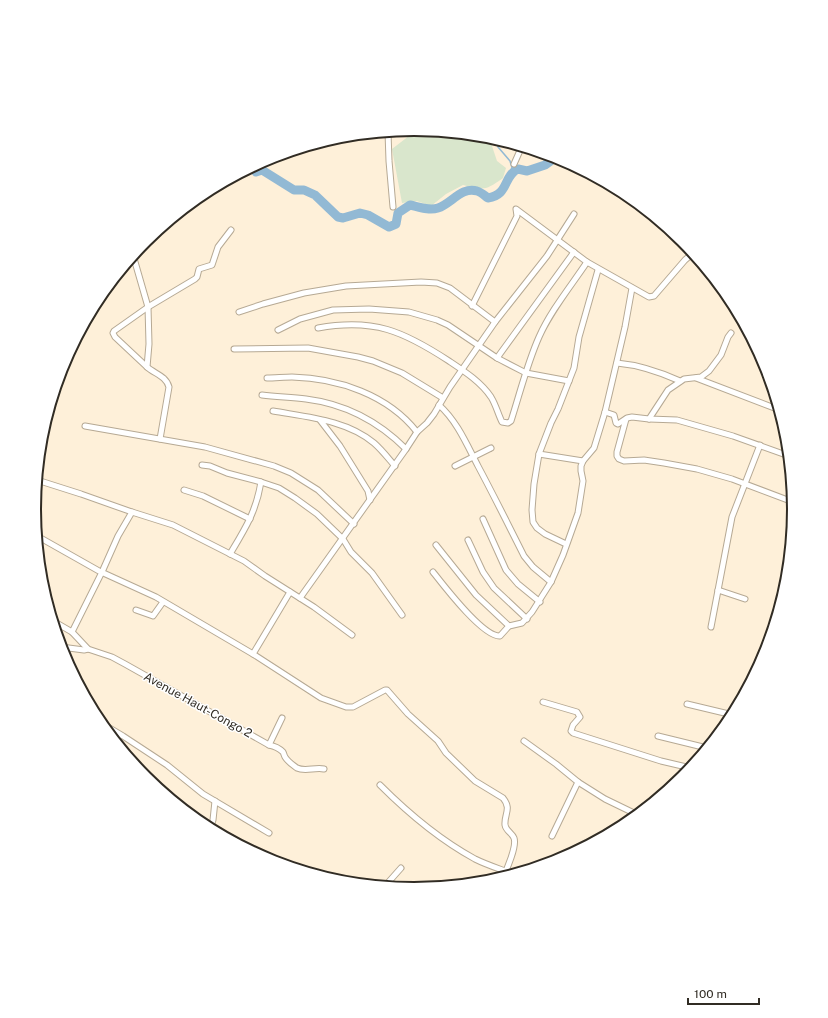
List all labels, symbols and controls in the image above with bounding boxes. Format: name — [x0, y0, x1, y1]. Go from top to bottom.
street label: Avenue Haut-Congo 2 — [141, 669, 255, 741]
scale bar — [688, 980, 759, 1006]
text: 100 m — [694, 987, 727, 1001]

